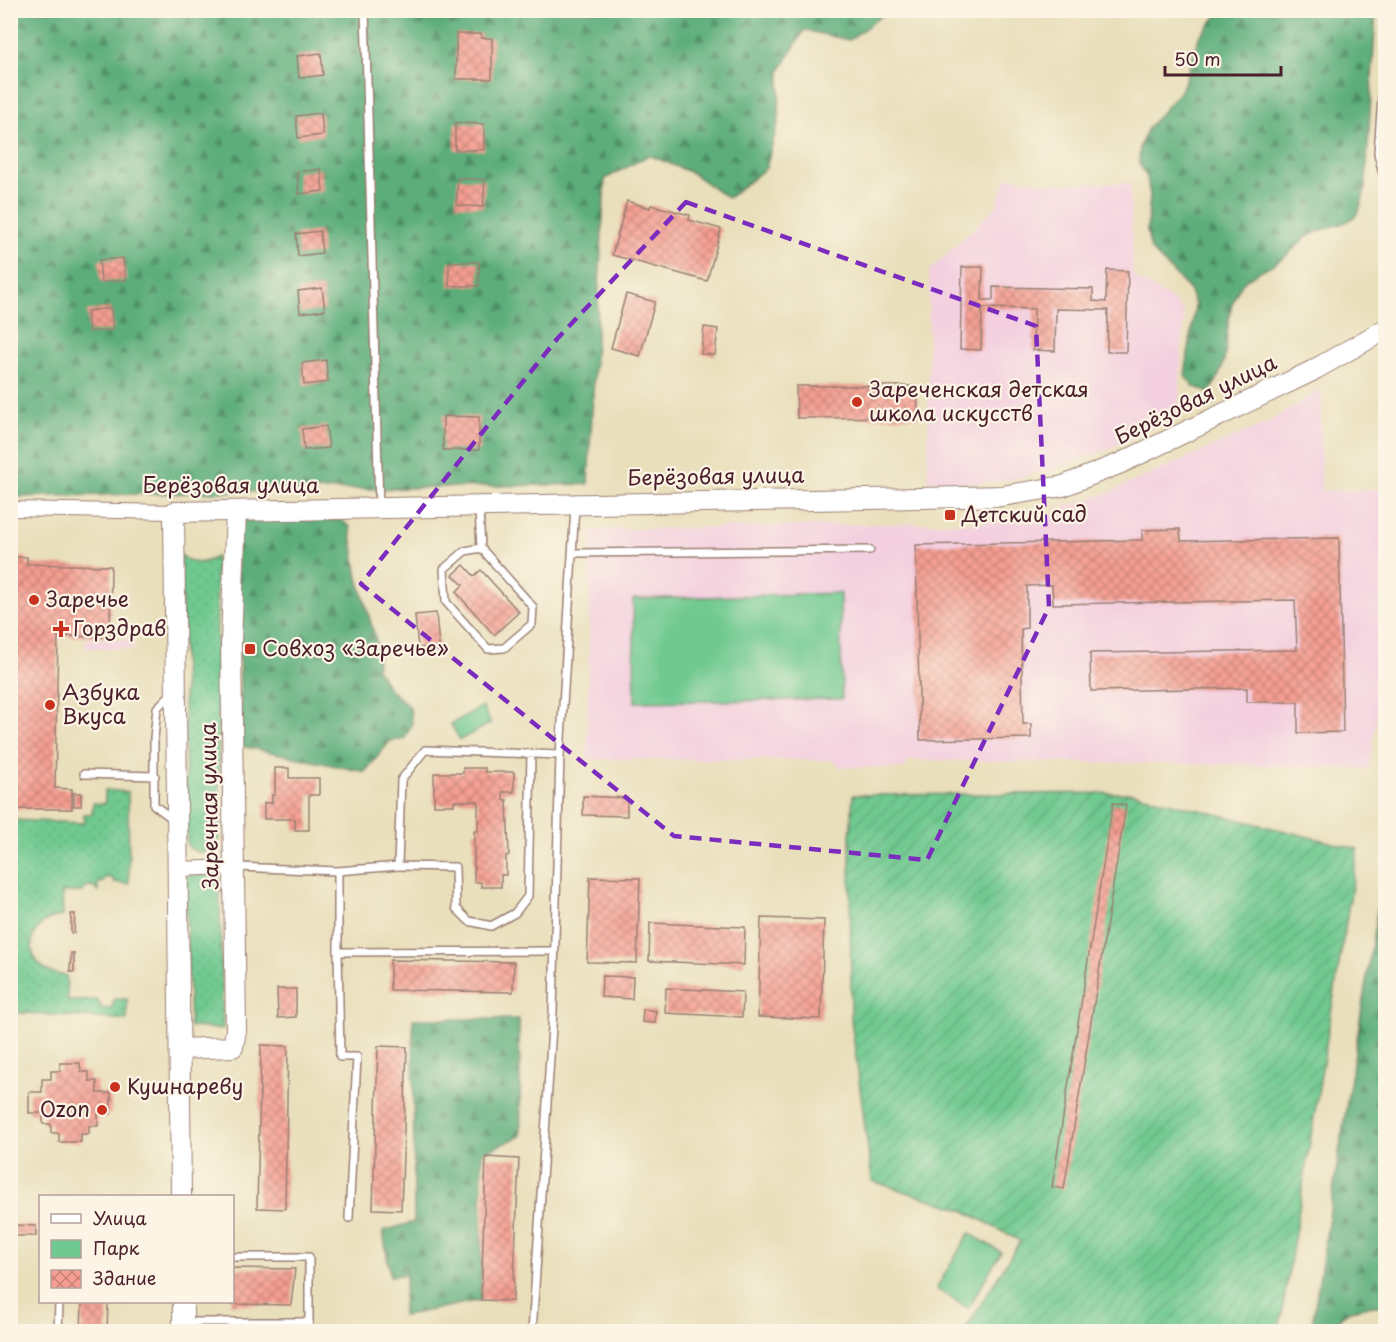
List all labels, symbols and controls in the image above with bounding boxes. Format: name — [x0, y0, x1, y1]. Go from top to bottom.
scale bar — [1165, 39, 1280, 77]
text: 50 m — [1174, 45, 1221, 72]
street label: Берёзовая улица — [1109, 345, 1282, 451]
place label: Зареченская детская школа искусств — [869, 372, 1089, 428]
marker: Зареченская детская школа искусств — [850, 395, 864, 409]
street label: Берёзовая улица — [627, 457, 805, 493]
street label: Берёзовая улица — [143, 468, 320, 500]
place label: Детский сад — [961, 497, 1087, 529]
marker: Детский сад — [943, 508, 957, 522]
place label: Заречье — [46, 582, 129, 614]
marker: Заречье — [27, 593, 41, 607]
place label: Горздрав — [73, 611, 166, 643]
marker: Горздрав — [54, 622, 68, 636]
place label: Совхоз «Заречье» — [262, 631, 449, 663]
marker: Совхоз «Заречье» — [243, 642, 257, 656]
place label: Азбука Вкуса — [62, 675, 140, 731]
marker: Азбука Вкуса — [43, 698, 57, 712]
street label: Заречная улица — [191, 721, 225, 890]
place label: Кушнареву — [127, 1069, 243, 1101]
marker: Кушнареву — [108, 1080, 122, 1094]
place label: Ozon — [40, 1092, 90, 1124]
marker: Ozon — [95, 1103, 109, 1117]
legend — [39, 1195, 234, 1303]
text: Улица — [93, 1204, 147, 1231]
text: Парк — [93, 1234, 140, 1261]
text: Здание — [93, 1264, 156, 1291]

